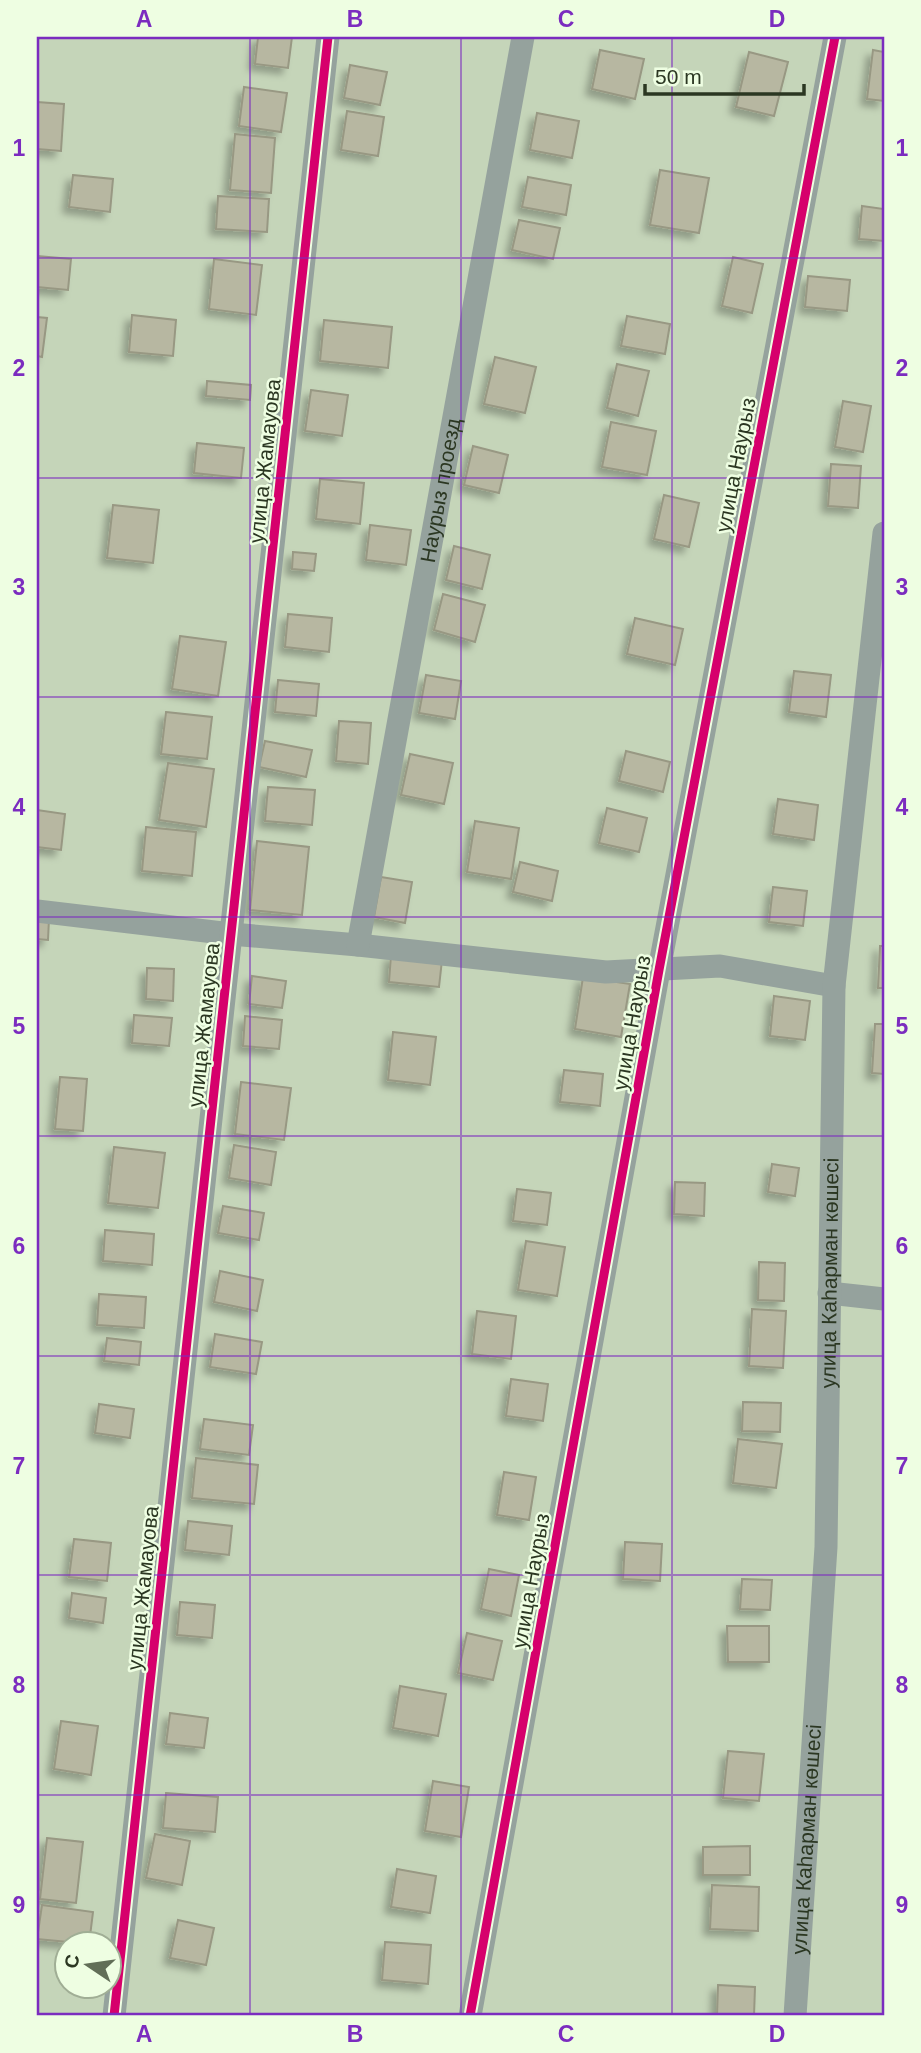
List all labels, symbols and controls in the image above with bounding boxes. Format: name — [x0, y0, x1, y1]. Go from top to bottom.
text: A — [136, 6, 152, 32]
text: B — [347, 6, 363, 32]
text: C — [558, 6, 574, 32]
text: D — [769, 6, 785, 32]
scale bar — [645, 52, 804, 96]
text: 50 m — [655, 65, 702, 88]
text: 1 — [13, 135, 26, 161]
text: 1 — [896, 135, 909, 161]
text: 2 — [13, 355, 25, 381]
text: 2 — [896, 355, 908, 381]
street label: улица Жамауова — [244, 377, 285, 544]
street label: улица Наурыз — [711, 396, 760, 534]
street label: Наурыз проезд — [416, 416, 465, 565]
text: 3 — [13, 574, 25, 600]
text: 3 — [896, 574, 908, 600]
text: 4 — [13, 794, 26, 820]
text: 4 — [896, 794, 909, 820]
street label: улица Жамауова — [183, 941, 224, 1108]
street label: улица Наурыз — [608, 954, 655, 1092]
text: 5 — [13, 1013, 26, 1039]
text: 5 — [896, 1013, 909, 1039]
street label: улица Каһарман көшесі — [816, 1158, 843, 1389]
text: 6 — [13, 1233, 25, 1259]
text: 6 — [896, 1233, 908, 1259]
text: 7 — [13, 1453, 25, 1479]
text: 7 — [896, 1453, 908, 1479]
street label: улица Жамауова — [122, 1504, 163, 1671]
street label: улица Наурыз — [507, 1512, 554, 1650]
text: 8 — [13, 1672, 26, 1698]
text: 8 — [896, 1672, 909, 1698]
street label: улица Каһарман көшесі — [787, 1723, 825, 1955]
text: 9 — [13, 1892, 25, 1918]
text: 9 — [896, 1892, 908, 1918]
north arrow — [52, 1930, 122, 2000]
text: С — [60, 1952, 84, 1970]
text: A — [136, 2021, 152, 2047]
text: B — [347, 2021, 363, 2047]
text: C — [558, 2021, 574, 2047]
text: D — [769, 2021, 785, 2047]

